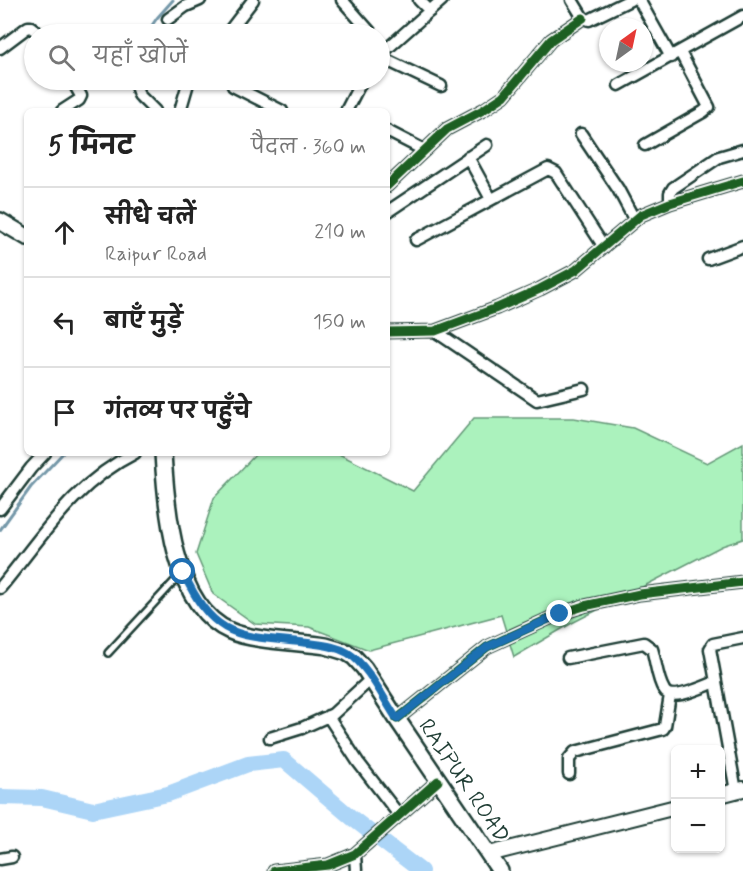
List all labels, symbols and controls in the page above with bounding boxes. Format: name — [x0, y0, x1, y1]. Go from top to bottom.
north arrow — [599, 18, 653, 72]
search box — [24, 24, 390, 90]
icon: search — [45, 41, 78, 74]
text: यहाँ खोजें — [93, 43, 188, 71]
text: 5 मिनट — [48, 130, 134, 164]
text: पैदल · 360 m — [251, 134, 366, 161]
text: सीधे चलें — [105, 204, 195, 232]
icon: ahead — [48, 216, 81, 249]
text: 210 m — [314, 219, 366, 246]
text: Raipur Road — [105, 241, 207, 268]
icon: left — [48, 306, 81, 339]
text: बाएँ मुड़ें — [105, 308, 183, 336]
text: 150 m — [313, 309, 366, 336]
icon: arrive — [48, 396, 81, 429]
text: गंतव्य पर पहुँचे — [105, 398, 251, 426]
route start — [169, 558, 195, 584]
route end — [546, 600, 572, 626]
street label: RAIPUR ROAD — [412, 714, 515, 848]
map controls — [671, 745, 725, 853]
button: + — [671, 745, 725, 799]
button: − — [671, 799, 725, 853]

